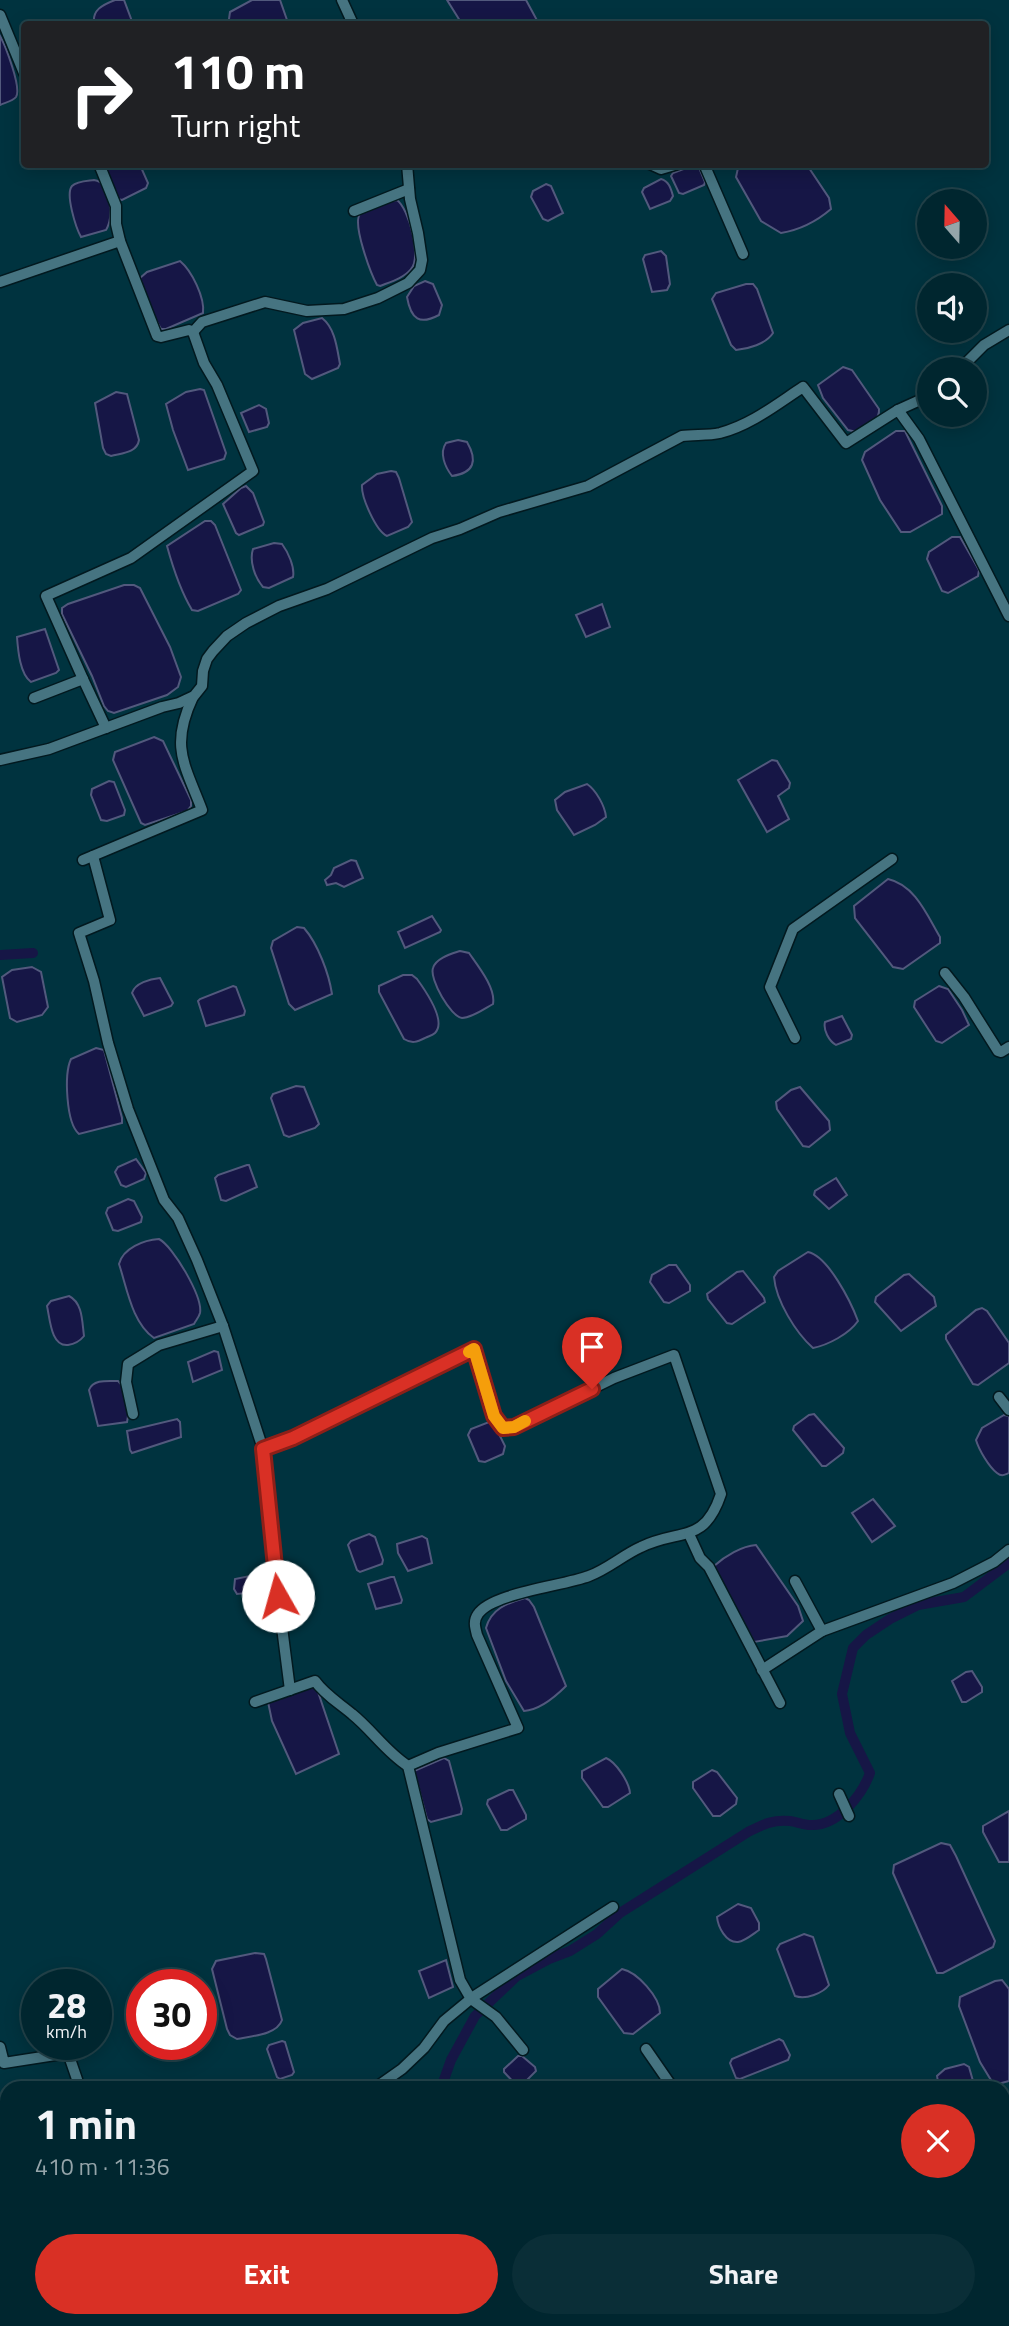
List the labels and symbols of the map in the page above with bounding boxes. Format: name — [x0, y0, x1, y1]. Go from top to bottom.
north arrow — [917, 189, 987, 259]
pin — [562, 1317, 622, 1389]
position arrow — [241, 1559, 315, 1633]
speed limit sign: 30 — [126, 1969, 217, 2060]

